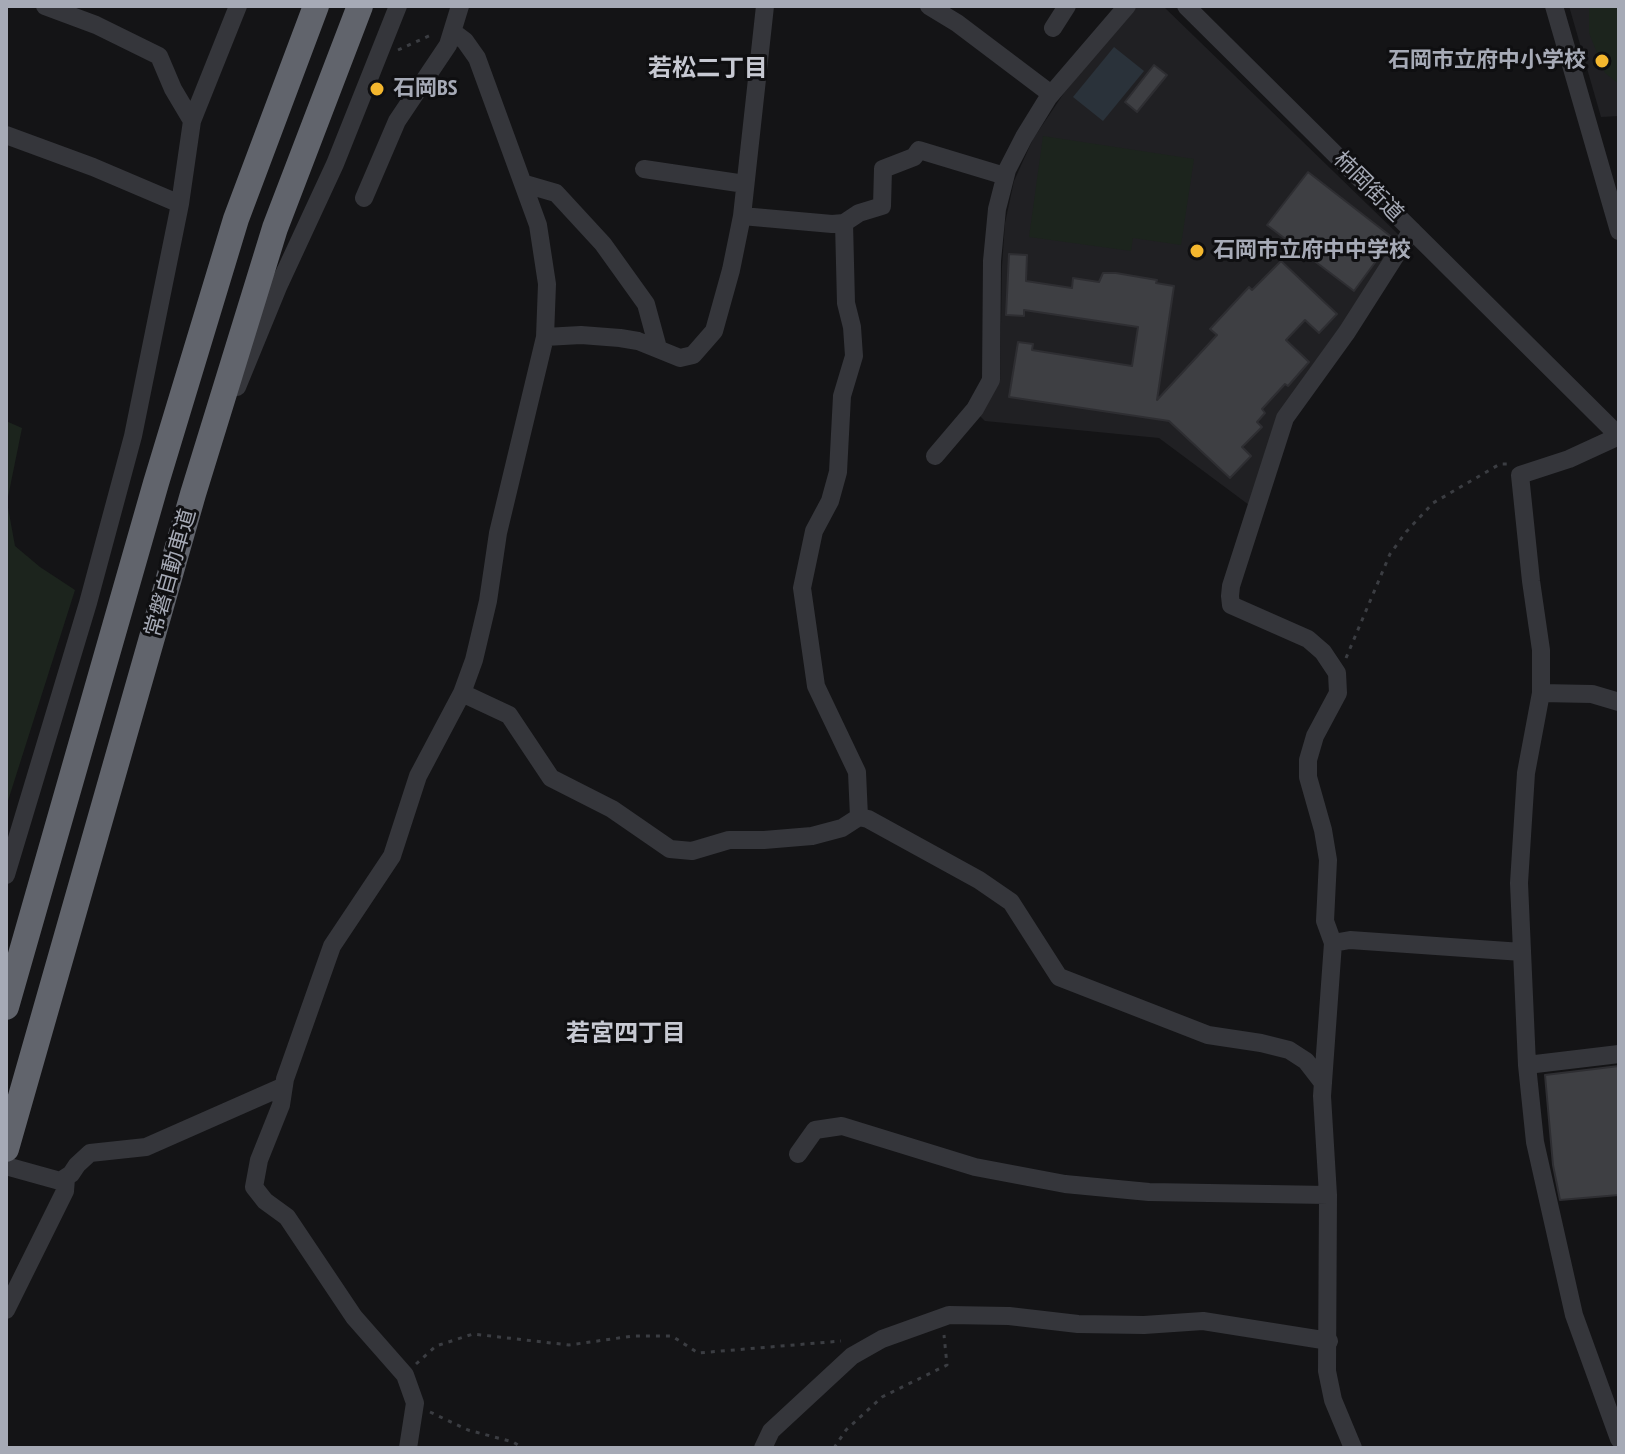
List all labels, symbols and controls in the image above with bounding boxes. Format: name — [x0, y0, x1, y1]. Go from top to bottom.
place label: 石岡市立府中小学校 — [1388, 48, 1586, 74]
marker: 石岡市立府中小学校 — [1593, 52, 1611, 70]
district label: 若松二丁目 — [648, 55, 768, 83]
place label: 石岡BS — [393, 76, 457, 102]
marker: 石岡BS — [368, 80, 386, 98]
street label: 柿岡街道 — [1328, 147, 1408, 227]
place label: 石岡市立府中中学校 — [1213, 238, 1411, 264]
marker: 石岡市立府中中学校 — [1188, 242, 1206, 260]
street label: 常磐自動車道 — [140, 506, 202, 640]
district label: 若宮四丁目 — [566, 1020, 686, 1048]

